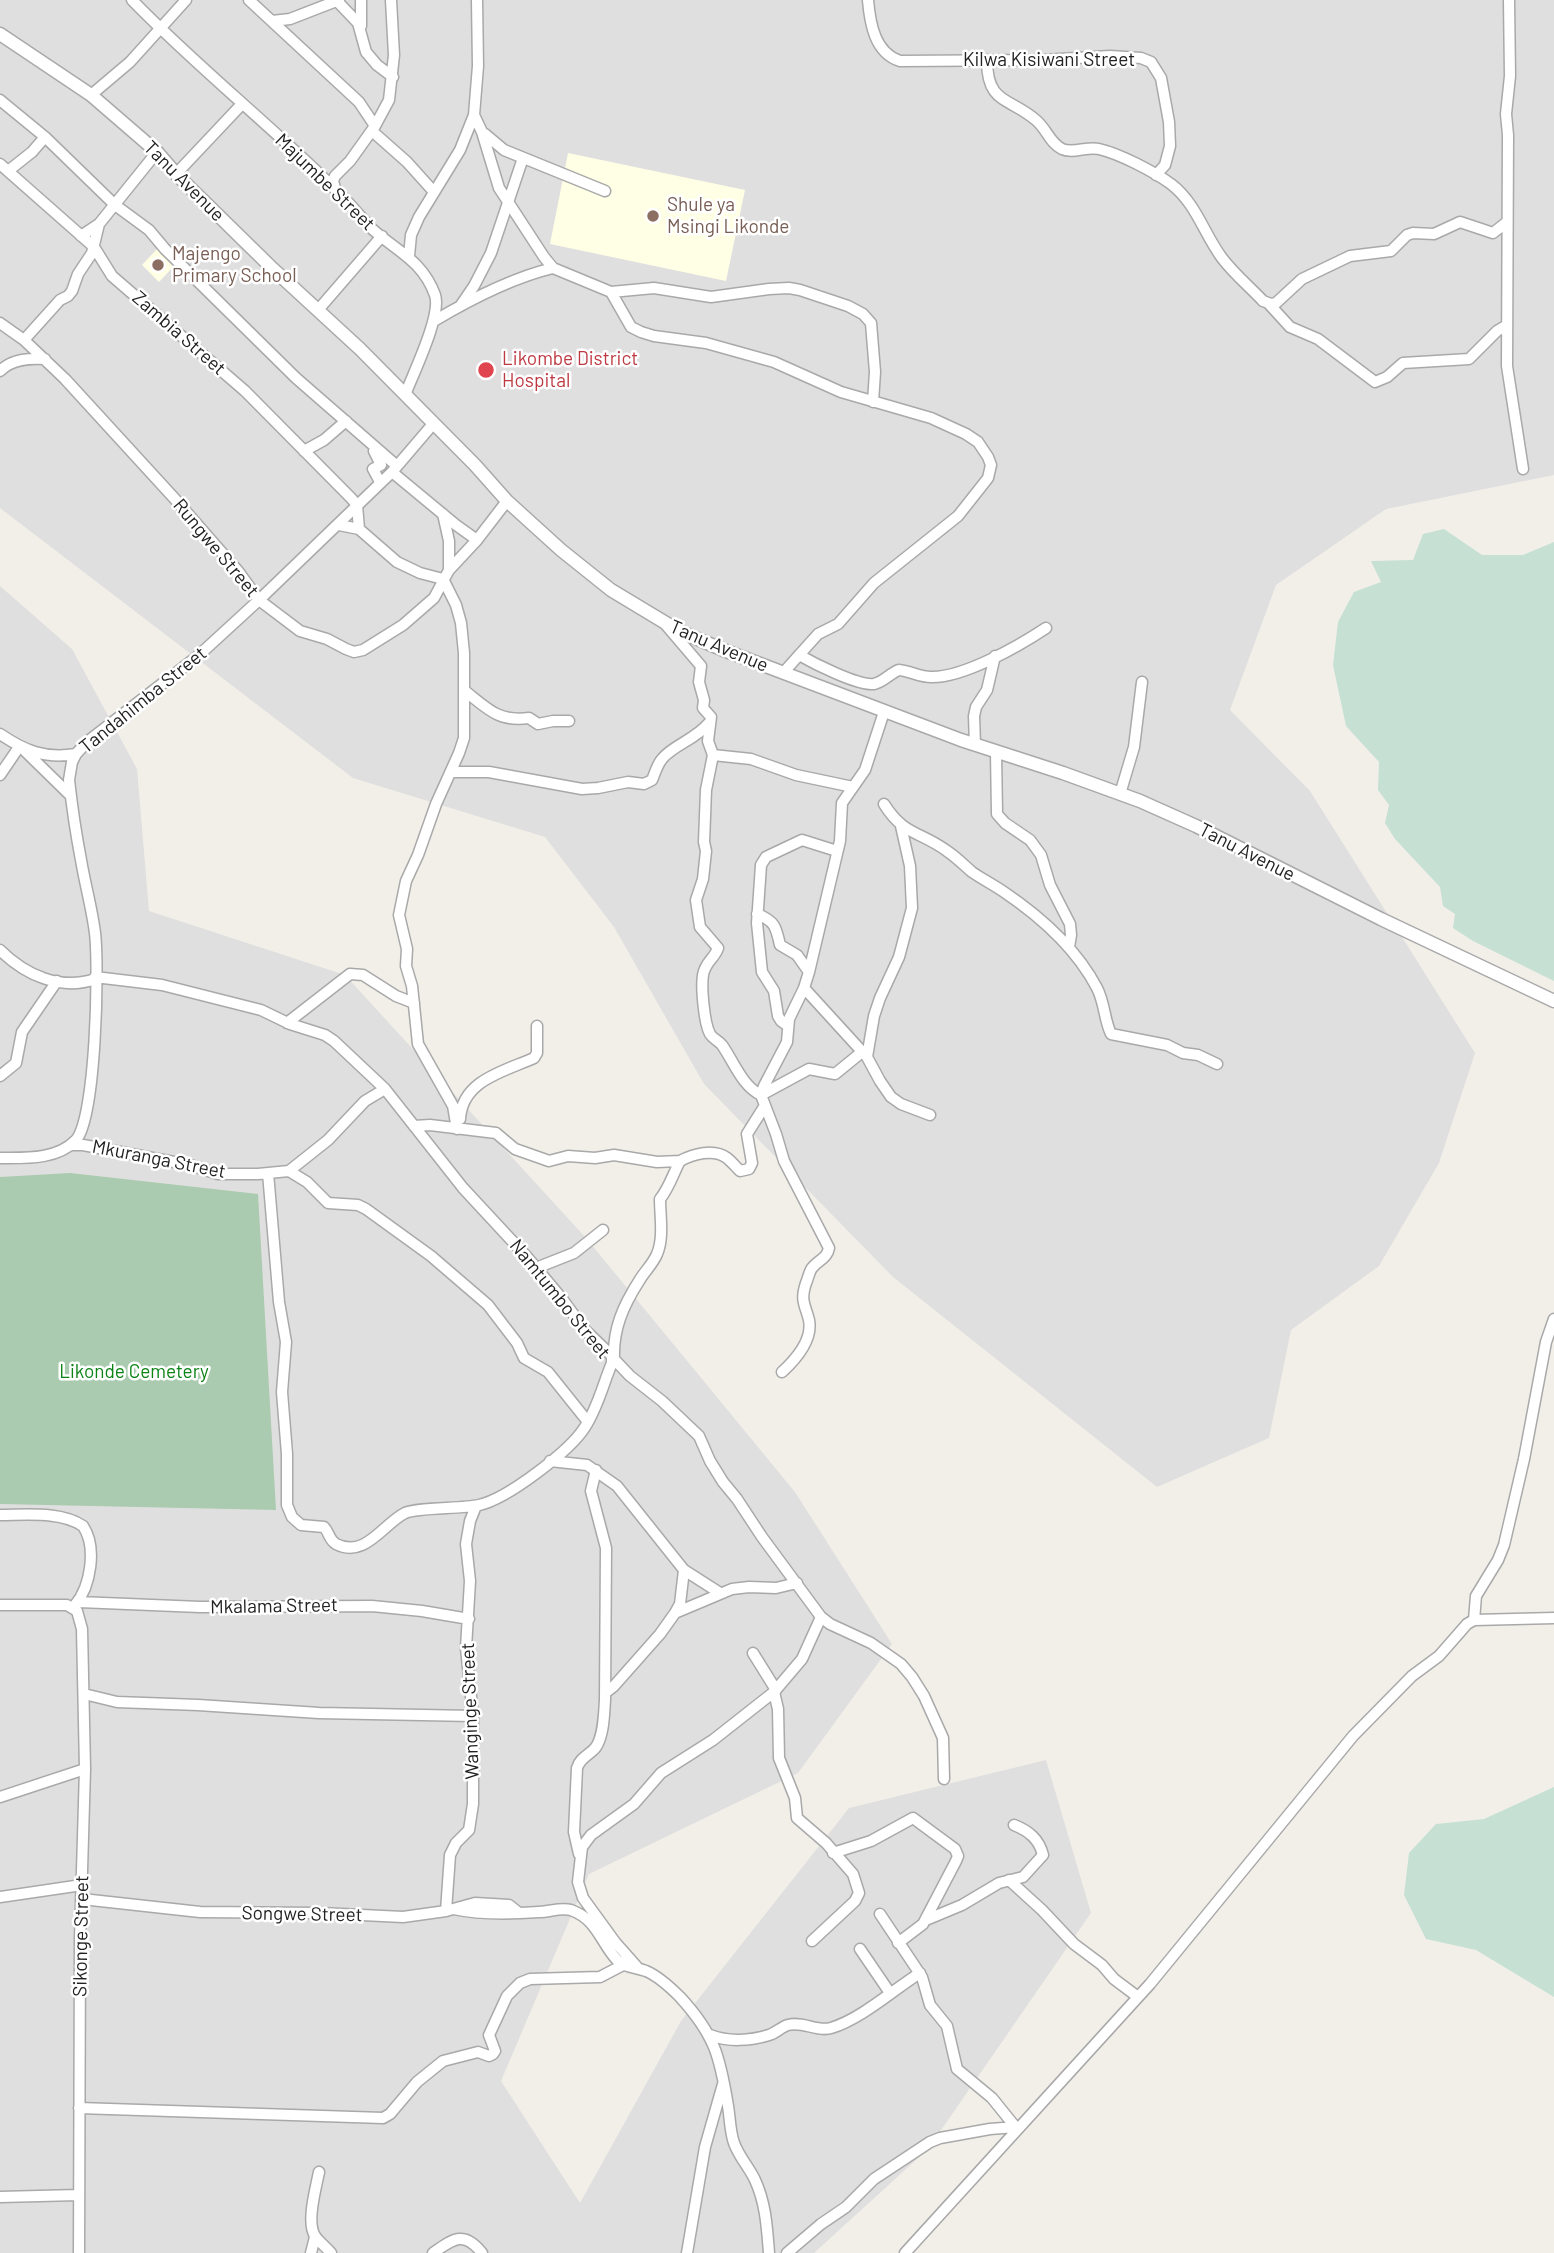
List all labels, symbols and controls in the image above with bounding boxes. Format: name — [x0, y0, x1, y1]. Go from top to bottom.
street label: Kilwa Kisiwani Street — [963, 49, 1135, 71]
street label: Majumbe Street — [270, 129, 380, 235]
street label: Tanu Avenue — [139, 136, 229, 226]
place label: Shule ya Msingi Likonde — [667, 194, 789, 238]
marker: Shule ya Msingi Likonde — [645, 208, 661, 224]
place label: Majengo Primary School — [172, 243, 297, 287]
marker: Majengo Primary School — [150, 257, 166, 273]
street label: Zambia Street — [128, 286, 230, 380]
place label: Likombe District Hospital — [502, 348, 638, 392]
marker: Likombe District Hospital — [476, 360, 496, 380]
street label: Rungwe Street — [168, 494, 264, 602]
street label: Tanu Avenue — [666, 615, 772, 677]
street label: Tandahimba Street — [75, 642, 211, 758]
street label: Tanu Avenue — [1195, 818, 1299, 886]
street label: Mkuranga Street — [90, 1135, 228, 1183]
street label: Namtumbo Street — [505, 1235, 615, 1363]
park label: Likonde Cemetery — [59, 1361, 209, 1383]
street label: Mkalama Street — [210, 1593, 338, 1619]
street label: Wanginge Street — [456, 1642, 484, 1780]
street label: Sikonge Street — [69, 1875, 93, 1997]
street label: Songwe Street — [241, 1902, 363, 1926]

